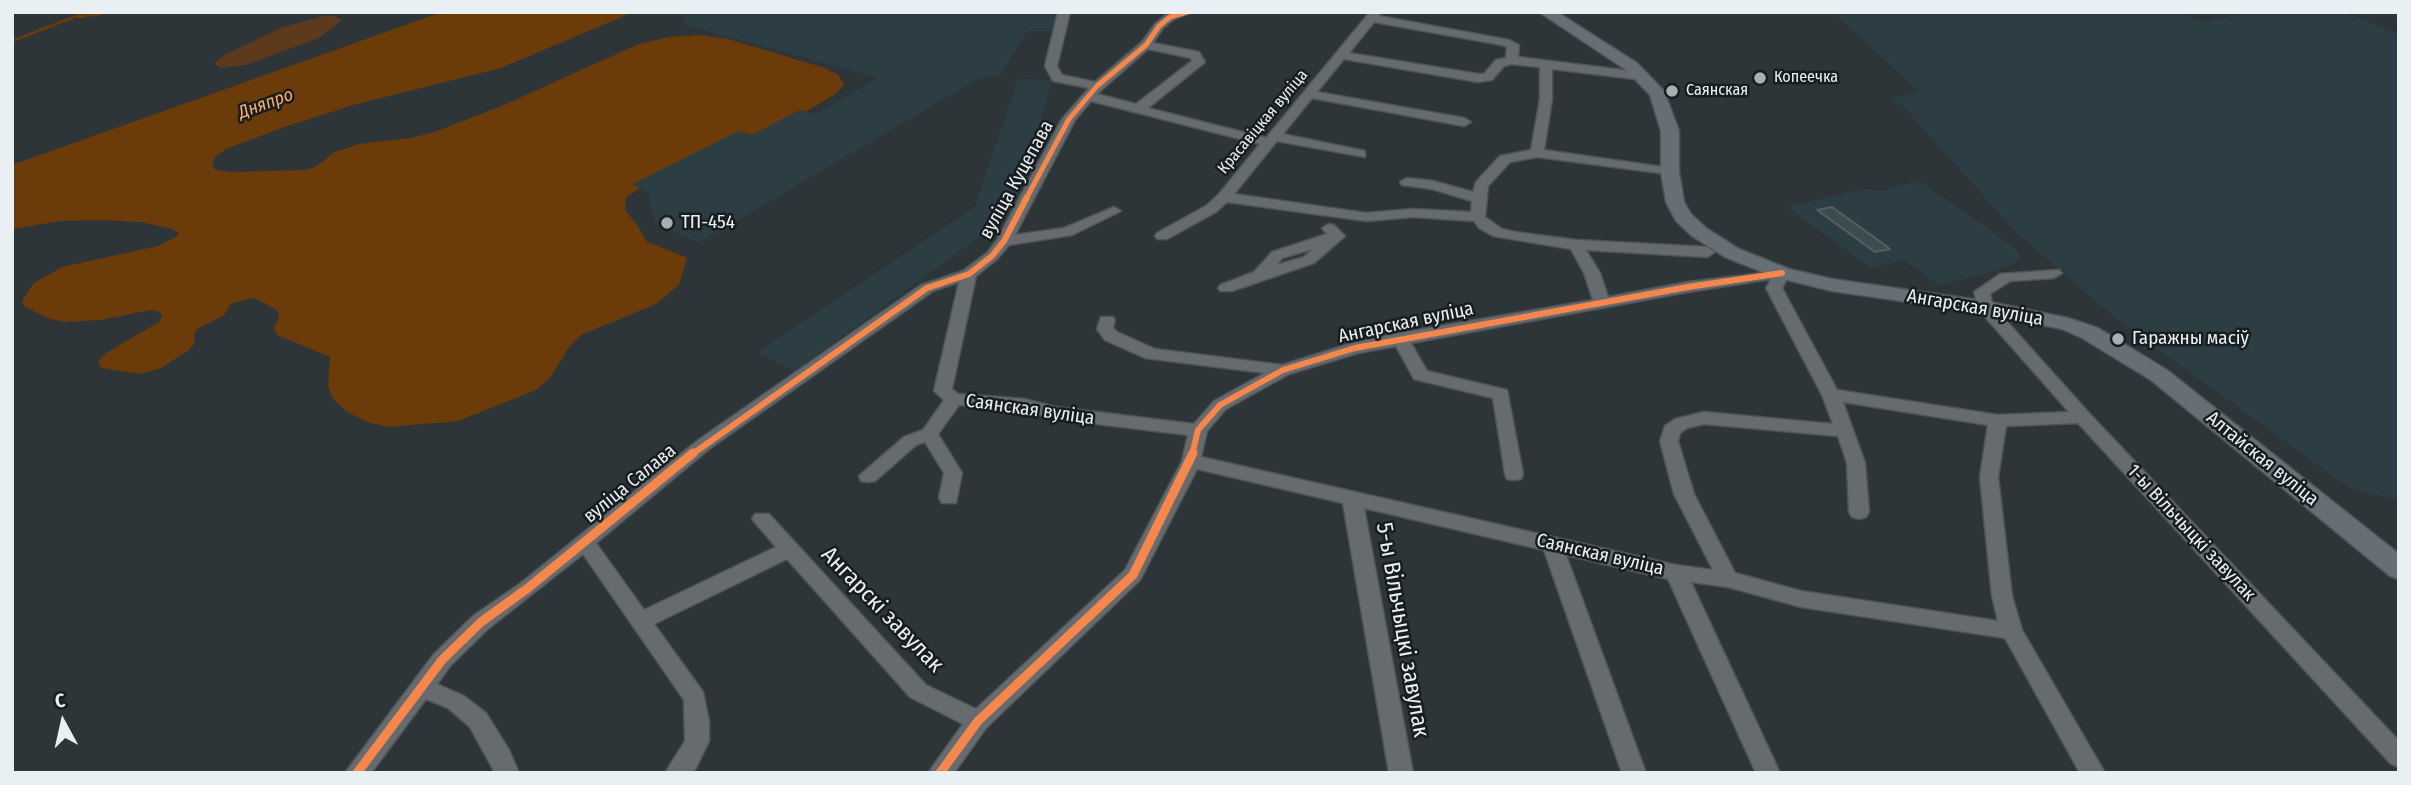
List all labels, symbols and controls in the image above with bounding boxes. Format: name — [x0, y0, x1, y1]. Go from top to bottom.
street label: Красавіцкая вуліца — [1214, 66, 1312, 178]
place label: Копеечка — [1774, 68, 1838, 88]
marker: Копеечка — [1752, 70, 1768, 86]
place label: Саянская — [1686, 81, 1748, 101]
marker: Саянская — [1664, 83, 1680, 99]
water label: Дняпро — [236, 84, 296, 124]
street label: вуліца Куцепава — [975, 117, 1059, 243]
place label: ТП-454 — [681, 212, 735, 234]
marker: ТП-454 — [659, 215, 675, 231]
street label: Ангарская вуліца — [1905, 285, 2045, 331]
street label: Ангарская вуліца — [1336, 298, 1476, 348]
place label: Гаражны масіў — [2132, 328, 2249, 350]
marker: Гаражны масіў — [2110, 331, 2126, 347]
street label: Саянская вуліца — [964, 390, 1096, 430]
street label: Алтайская вуліца — [2201, 407, 2323, 511]
street label: вуліца Салава — [579, 440, 681, 528]
street label: 1-ы Вільчыцкі завулак — [2122, 460, 2260, 606]
street label: 5-ы Вільчыцкі завулак — [1370, 521, 1434, 739]
street label: Саянская вуліца — [1534, 529, 1666, 581]
street label: Ангарскі завулак — [815, 541, 949, 679]
north arrow — [28, 687, 98, 757]
text: С — [53, 689, 67, 713]

